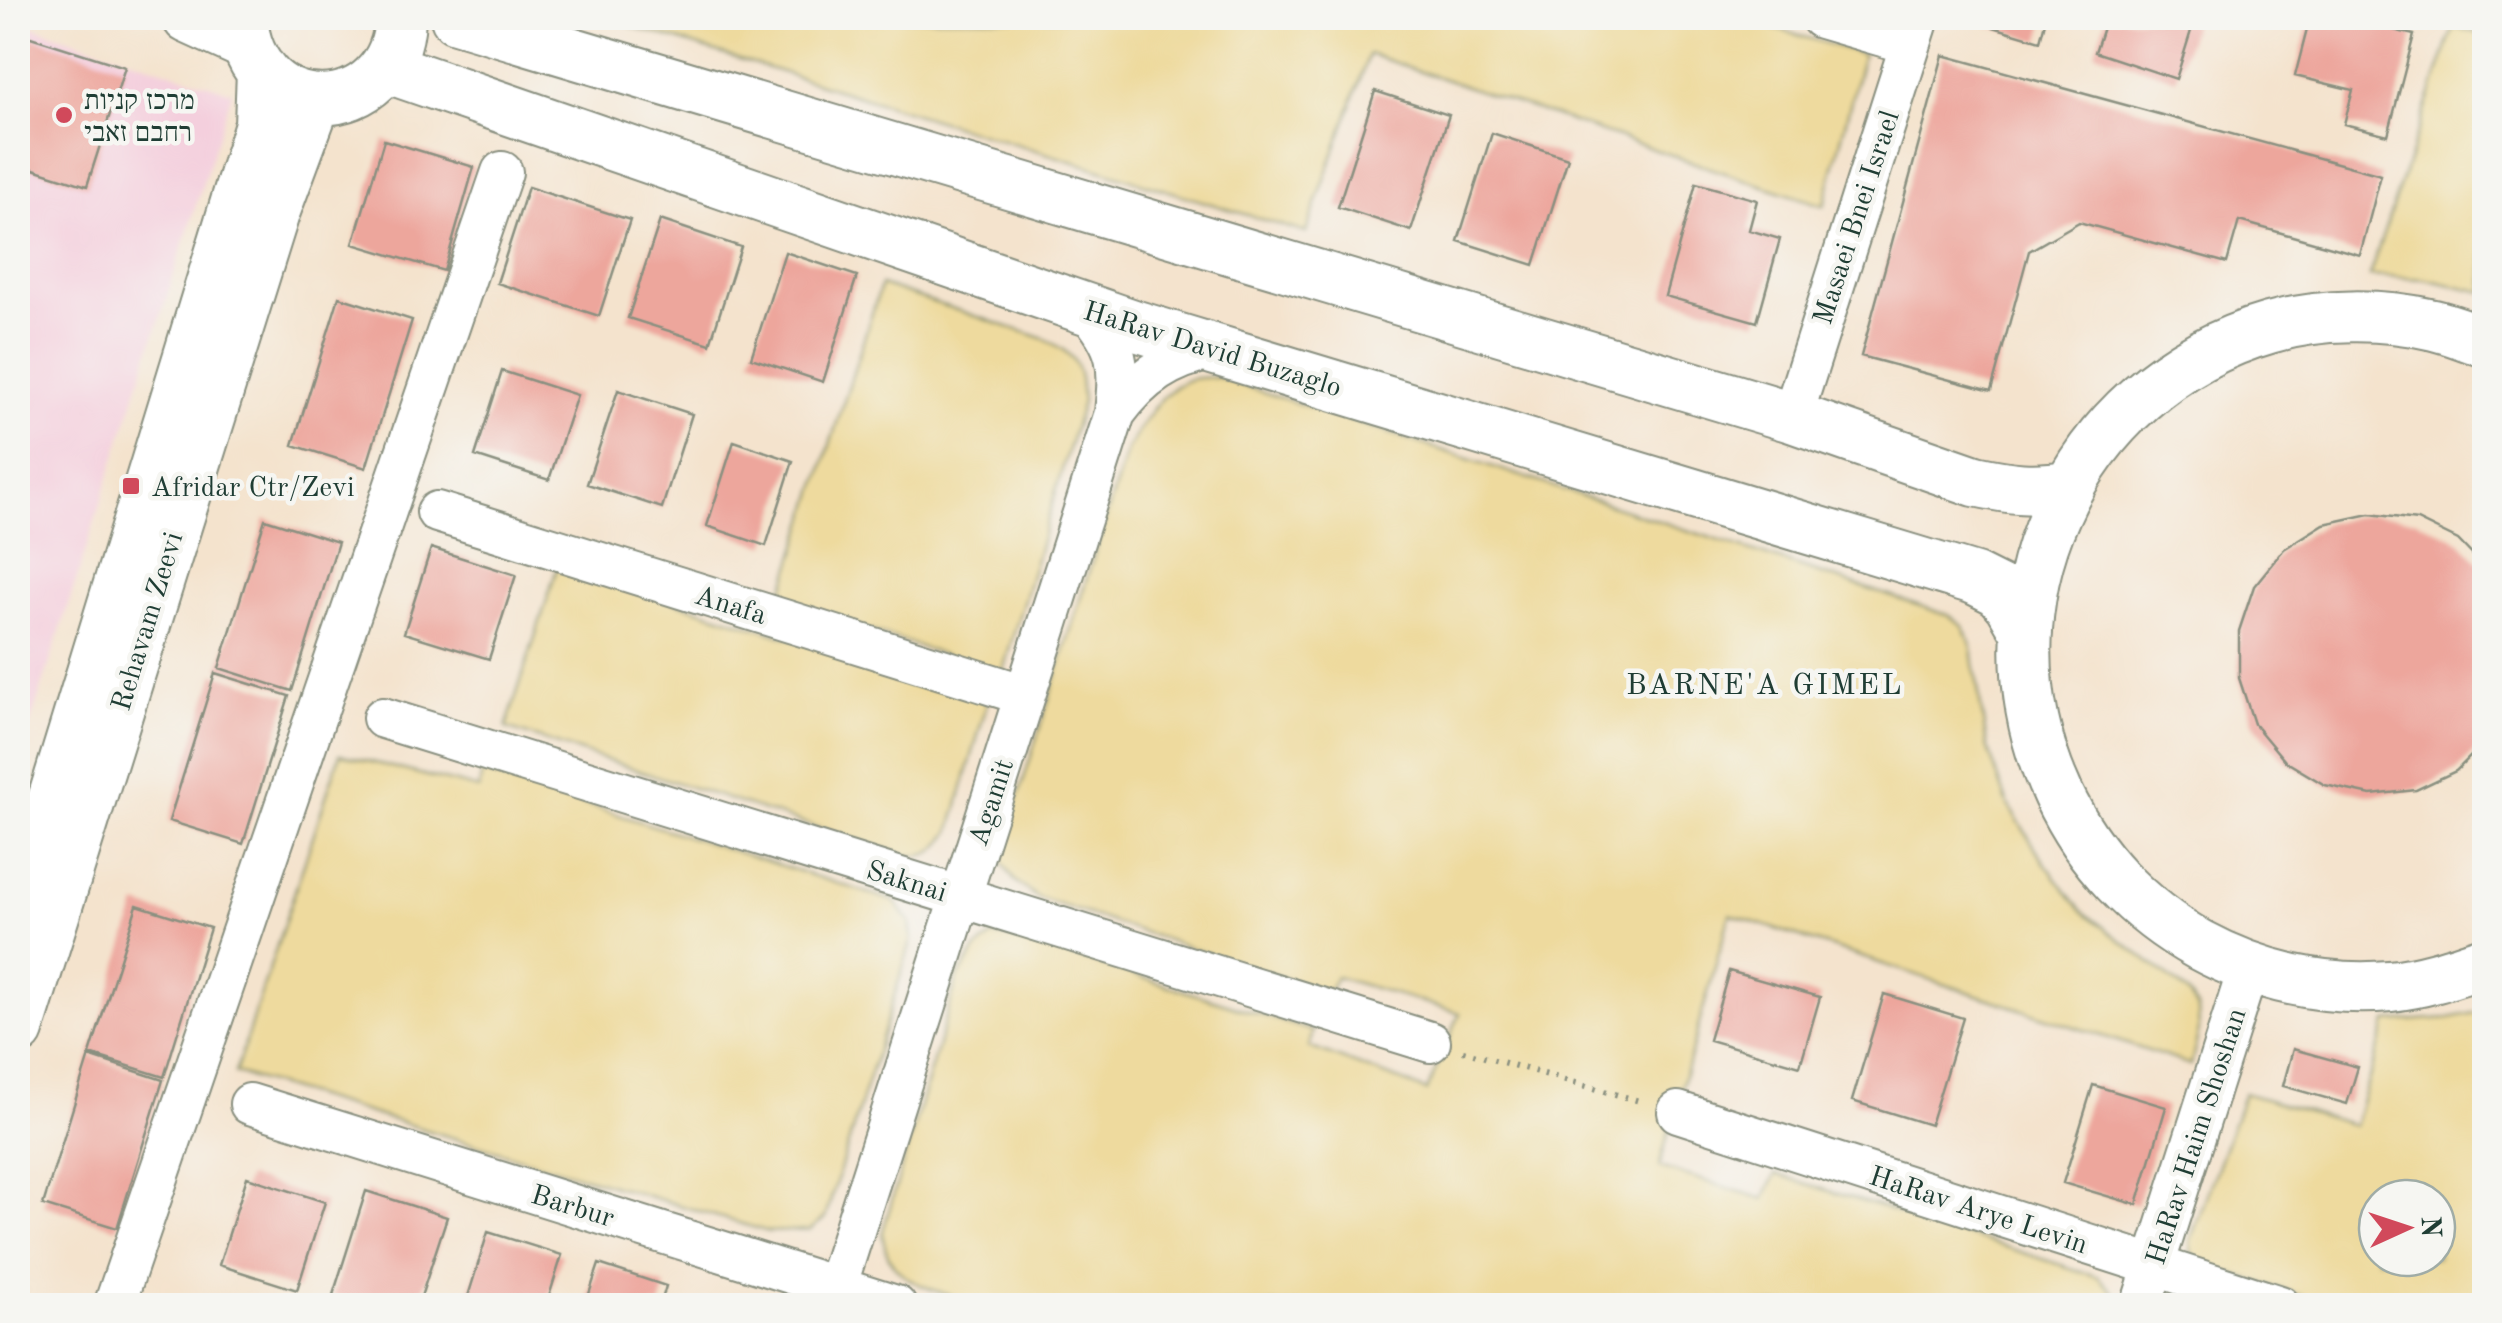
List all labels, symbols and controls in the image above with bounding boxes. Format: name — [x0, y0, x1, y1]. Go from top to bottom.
place label: מרכז קניות רחבם זאבי — [84, 88, 195, 148]
marker: מרכז קניות רחבם זאבי — [53, 104, 75, 126]
street label: Masaei Bnei Israel — [1810, 107, 1906, 328]
street label: HaRav David Buzaglo — [1080, 298, 1344, 403]
marker: Afridar Ctr/Zevi — [120, 475, 142, 497]
place label: Afridar Ctr/Zevi — [151, 475, 355, 503]
street label: Rehavam Zeevi — [108, 529, 189, 715]
street label: Anafa — [691, 583, 769, 631]
district label: BARNE'A GIMEL — [1626, 671, 1904, 701]
street label: Agamit — [966, 756, 1020, 850]
street label: Saknai — [863, 857, 950, 908]
street label: HaRav Haim Shoshan — [2143, 1005, 2253, 1269]
street label: HaRav Arye Levin — [1865, 1163, 2091, 1260]
north arrow — [2357, 1178, 2457, 1278]
street label: Barbur — [527, 1182, 617, 1234]
text: N — [2414, 1215, 2444, 1239]

